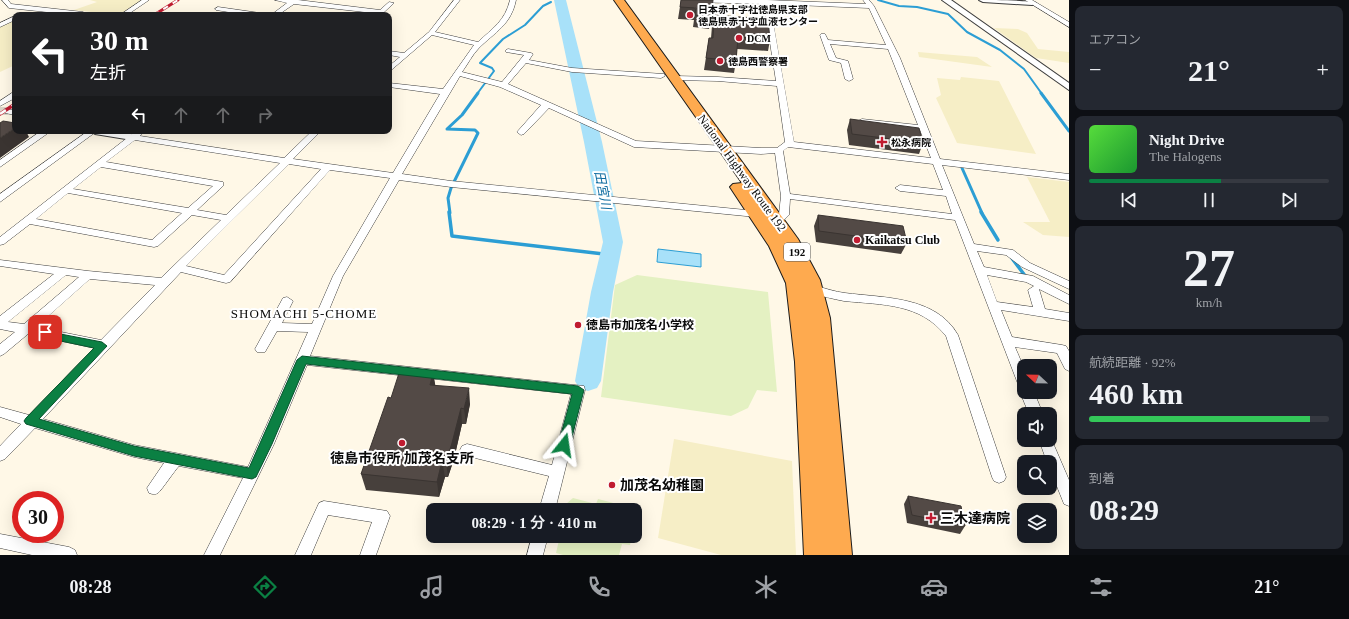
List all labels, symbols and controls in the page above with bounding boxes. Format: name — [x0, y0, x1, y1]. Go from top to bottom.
place label: 日本赤十字社徳島県支部 徳島県赤十字血液センター — [698, 4, 818, 27]
marker: 日本赤十字社徳島県支部 徳島県赤十字血液センター — [685, 10, 695, 20]
text: 30 m — [90, 25, 148, 56]
icon: left — [24, 28, 76, 80]
text: エアコン — [1089, 32, 1141, 47]
marker: DCM — [734, 33, 744, 43]
place label: DCM — [747, 33, 771, 44]
text: 21° — [1188, 54, 1230, 87]
marker: 徳島西警察署 — [715, 56, 725, 66]
place label: 徳島西警察署 — [728, 56, 788, 67]
text: − — [1089, 57, 1101, 82]
text: + — [1317, 57, 1329, 82]
text: 左折 — [90, 63, 126, 83]
icon: left — [128, 104, 150, 126]
icon: ahead — [170, 104, 192, 126]
icon: ahead — [212, 104, 234, 126]
icon: right — [254, 104, 276, 126]
street label: National Highway Route 192 — [695, 112, 789, 234]
text: Night Drive — [1149, 132, 1224, 148]
marker: 松永病院 — [876, 136, 888, 148]
place label: 松永病院 — [891, 137, 931, 148]
text: The Halogens — [1149, 149, 1222, 164]
water label: 田宮川 — [592, 169, 614, 213]
icon: previous — [1118, 189, 1140, 211]
icon: pause — [1198, 189, 1220, 211]
icon: next — [1278, 189, 1300, 211]
place label: Kaikatsu Club — [865, 233, 940, 247]
marker: Kaikatsu Club — [852, 235, 862, 245]
text: 27 — [1183, 240, 1235, 297]
road number: 192 — [784, 243, 810, 261]
text: km/h — [1196, 295, 1222, 310]
district label: SHOMACHI 5-CHOME — [231, 306, 377, 321]
pin — [28, 315, 62, 349]
place label: 徳島市加茂名小学校 — [586, 318, 694, 332]
marker: 徳島市加茂名小学校 — [573, 320, 583, 330]
icon: arrive — [34, 321, 56, 343]
text: 航続距離 · 92% — [1089, 355, 1176, 370]
north arrow — [1017, 359, 1057, 399]
map controls — [1017, 359, 1057, 543]
text: 460 km — [1089, 377, 1183, 410]
button: sound — [1017, 407, 1057, 447]
position arrow — [543, 424, 585, 466]
marker: 徳島市役所 加茂名支所 — [397, 438, 407, 448]
place label: 徳島市役所 加茂名支所 — [330, 451, 474, 466]
button: search — [1017, 455, 1057, 495]
text: 到着 — [1089, 471, 1115, 486]
place label: 加茂名幼稚園 — [620, 477, 704, 493]
marker: 加茂名幼稚園 — [607, 480, 617, 490]
speed limit sign: 30 — [12, 491, 64, 543]
text: 08:29 — [1089, 493, 1159, 526]
button: layers — [1017, 503, 1057, 543]
place label: 三木達病院 — [940, 511, 1010, 526]
marker: 三木達病院 — [925, 512, 937, 524]
text: 08:29 · 1 分 · 410 m — [472, 515, 597, 531]
icon: directions — [251, 573, 279, 601]
icon: music — [418, 573, 446, 601]
icon: phone — [585, 573, 613, 601]
icon: climate — [752, 573, 780, 601]
icon: car — [920, 573, 948, 601]
icon: filters — [1087, 573, 1115, 601]
text: 08:28 — [70, 577, 112, 597]
text: 21° — [1254, 577, 1279, 597]

